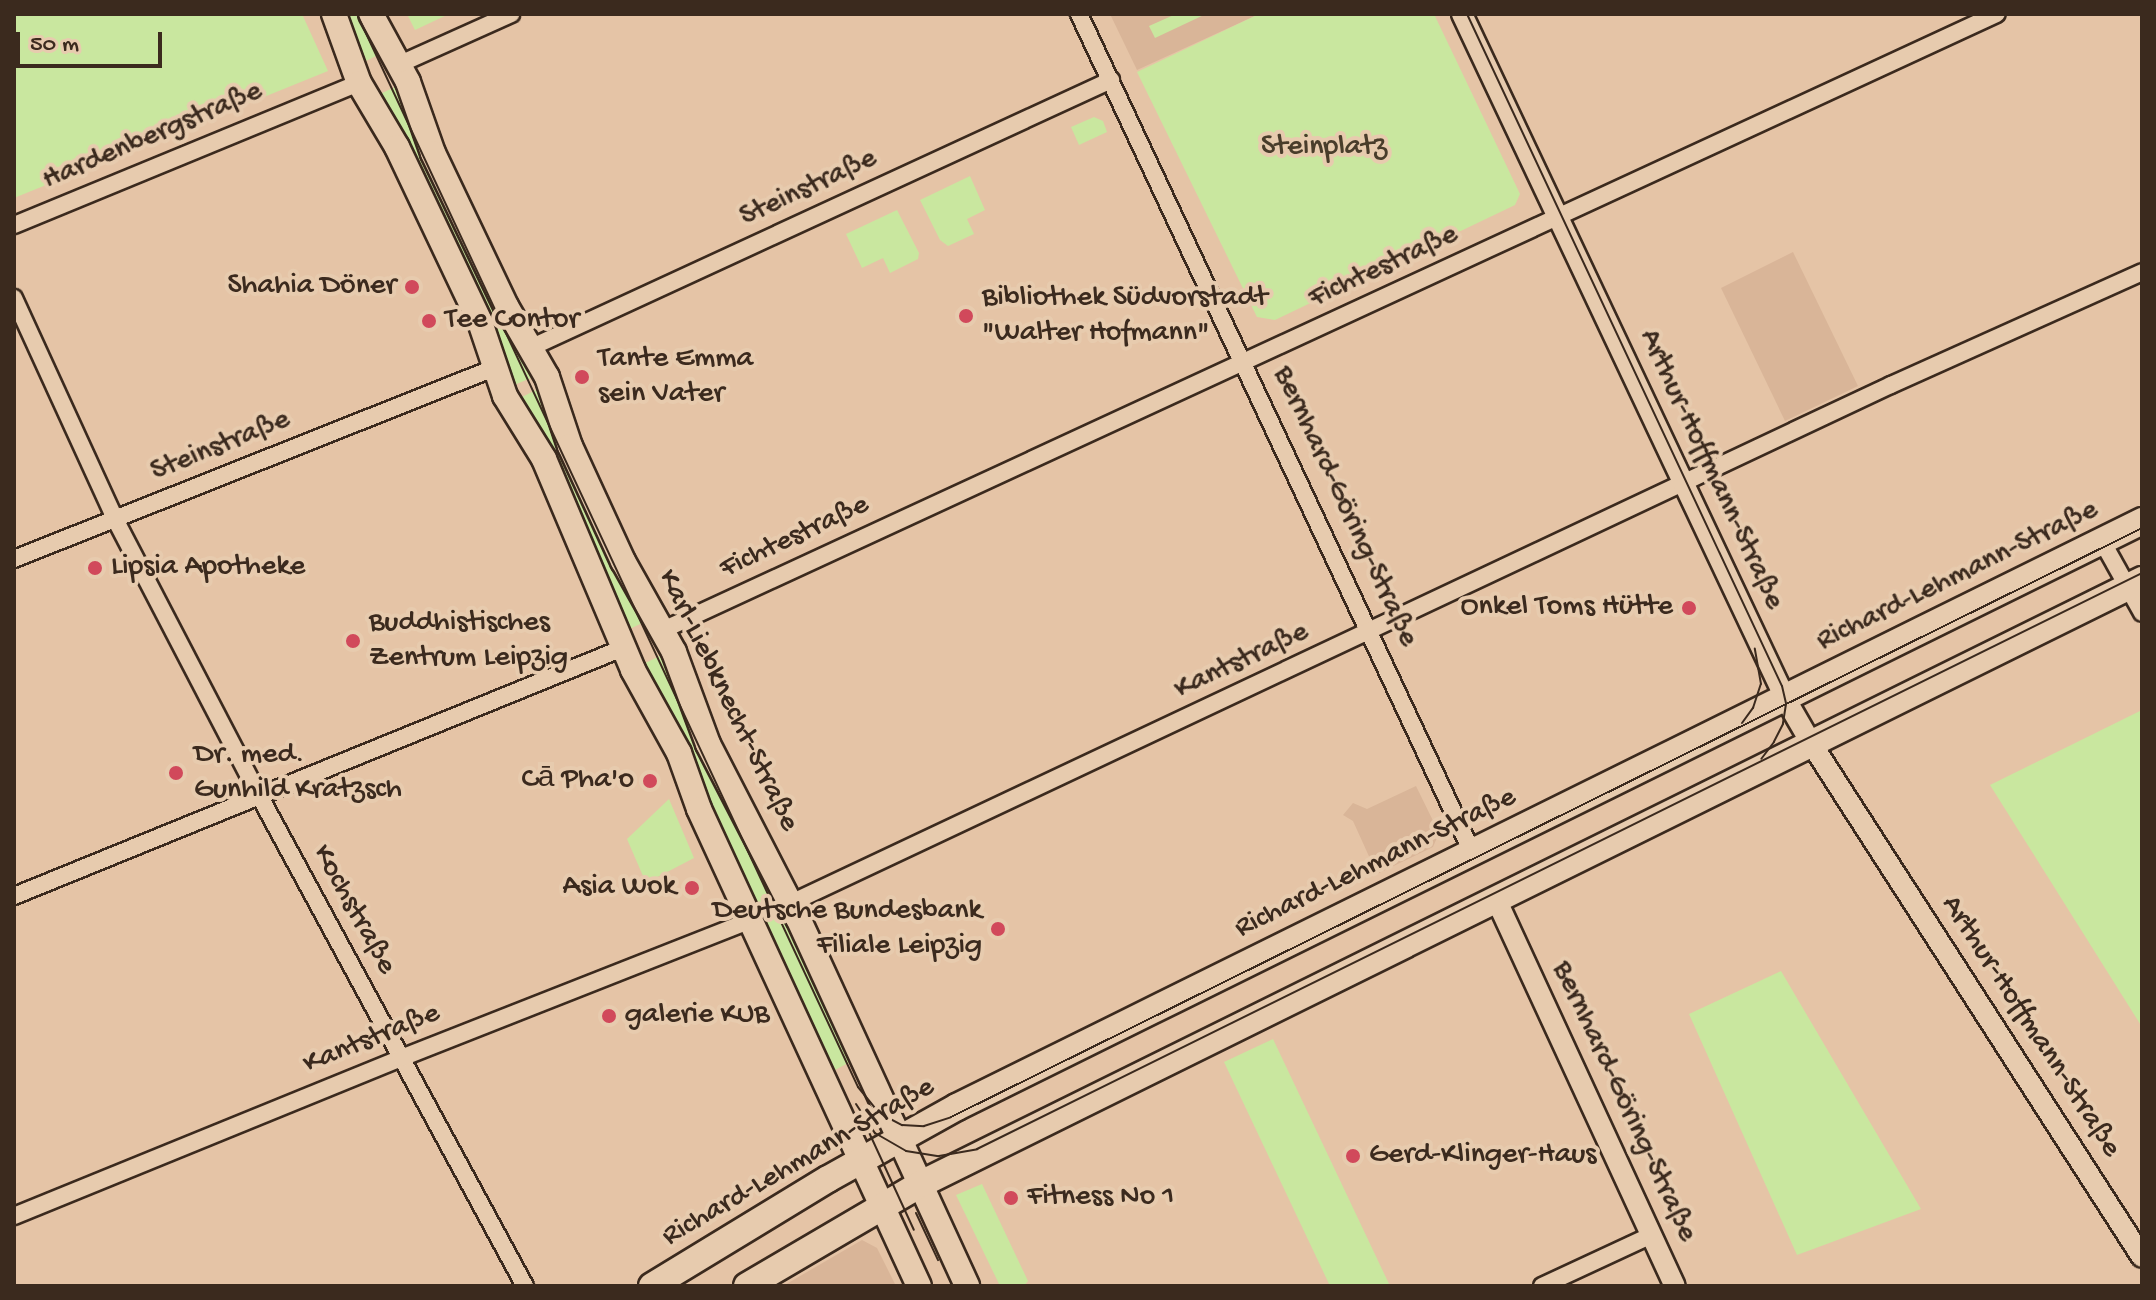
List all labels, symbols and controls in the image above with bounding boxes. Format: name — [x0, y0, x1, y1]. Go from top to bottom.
scale bar — [20, 16, 166, 66]
text: 50 m — [30, 31, 79, 60]
street label: Hardenbergstraße — [38, 75, 268, 199]
park label: Steinplatz — [1261, 130, 1387, 166]
street label: Steinstraße — [735, 142, 883, 236]
street label: Fichtestraße — [1304, 218, 1464, 318]
place label: Shahia Döner — [227, 269, 396, 305]
marker: Shahia Döner — [403, 278, 421, 296]
place label: Bibliothek Südvorstadt "Walter Hofmann" — [982, 281, 1267, 352]
place label: Tee Contor — [445, 303, 579, 339]
marker: Bibliothek Südvorstadt "Walter Hofmann" — [957, 307, 975, 325]
marker: Tee Contor — [420, 312, 438, 330]
street label: Arthur-Hoffmann-Straße — [1629, 324, 1791, 616]
place label: Tante Emma sein Vater — [598, 342, 753, 412]
street label: Bernhard-Göring-Straße — [1263, 361, 1425, 653]
marker: Tante Emma sein Vater — [573, 368, 591, 386]
street label: Steinstraße — [146, 403, 296, 491]
street label: Fichtestraße — [715, 488, 875, 588]
street label: Richard-Lehmann-Straße — [1812, 493, 2104, 661]
place label: Lipsia Apotheke — [111, 550, 305, 586]
marker: Lipsia Apotheke — [86, 559, 104, 577]
street label: Karl-Liebknecht-Straße — [648, 564, 806, 838]
place label: Onkel Toms Hütte — [1460, 590, 1673, 626]
marker: Onkel Toms Hütte — [1680, 599, 1698, 617]
place label: Buddhistisches Zentrum Leipzig — [369, 606, 568, 676]
street label: Kantstraße — [1169, 615, 1315, 709]
marker: Buddhistisches Zentrum Leipzig — [344, 632, 362, 650]
place label: Dr. med. Gunhild Kratzsch — [194, 738, 402, 808]
marker: Dr. med. Gunhild Kratzsch — [165, 762, 187, 784]
place label: Cā Pha'o — [521, 763, 634, 799]
marker: Cā Pha'o — [641, 772, 659, 790]
street label: Richard-Lehmann-Straße — [1230, 780, 1522, 948]
street label: Kochstraße — [303, 839, 403, 981]
place label: Asia Wok — [563, 870, 676, 906]
marker: Asia Wok — [683, 879, 701, 897]
street label: Arthur-Hoffmann-Straße — [1932, 889, 2128, 1165]
place label: Deutsche Bundesbank Filiale Leipzig — [713, 894, 982, 964]
marker: Deutsche Bundesbank Filiale Leipzig — [989, 920, 1007, 938]
street label: Bernhard-Göring-Straße — [1542, 956, 1704, 1248]
street label: Kantstraße — [299, 996, 445, 1084]
place label: galerie KUB — [625, 998, 770, 1034]
marker: galerie KUB — [600, 1007, 618, 1025]
street label: Richard-Lehmann-Straße — [656, 1070, 942, 1256]
place label: Gerd-Klinger-Haus — [1369, 1138, 1596, 1174]
marker: Gerd-Klinger-Haus — [1344, 1147, 1362, 1165]
place label: Fitness No 1 — [1027, 1180, 1174, 1216]
marker: Fitness No 1 — [1002, 1189, 1020, 1207]

